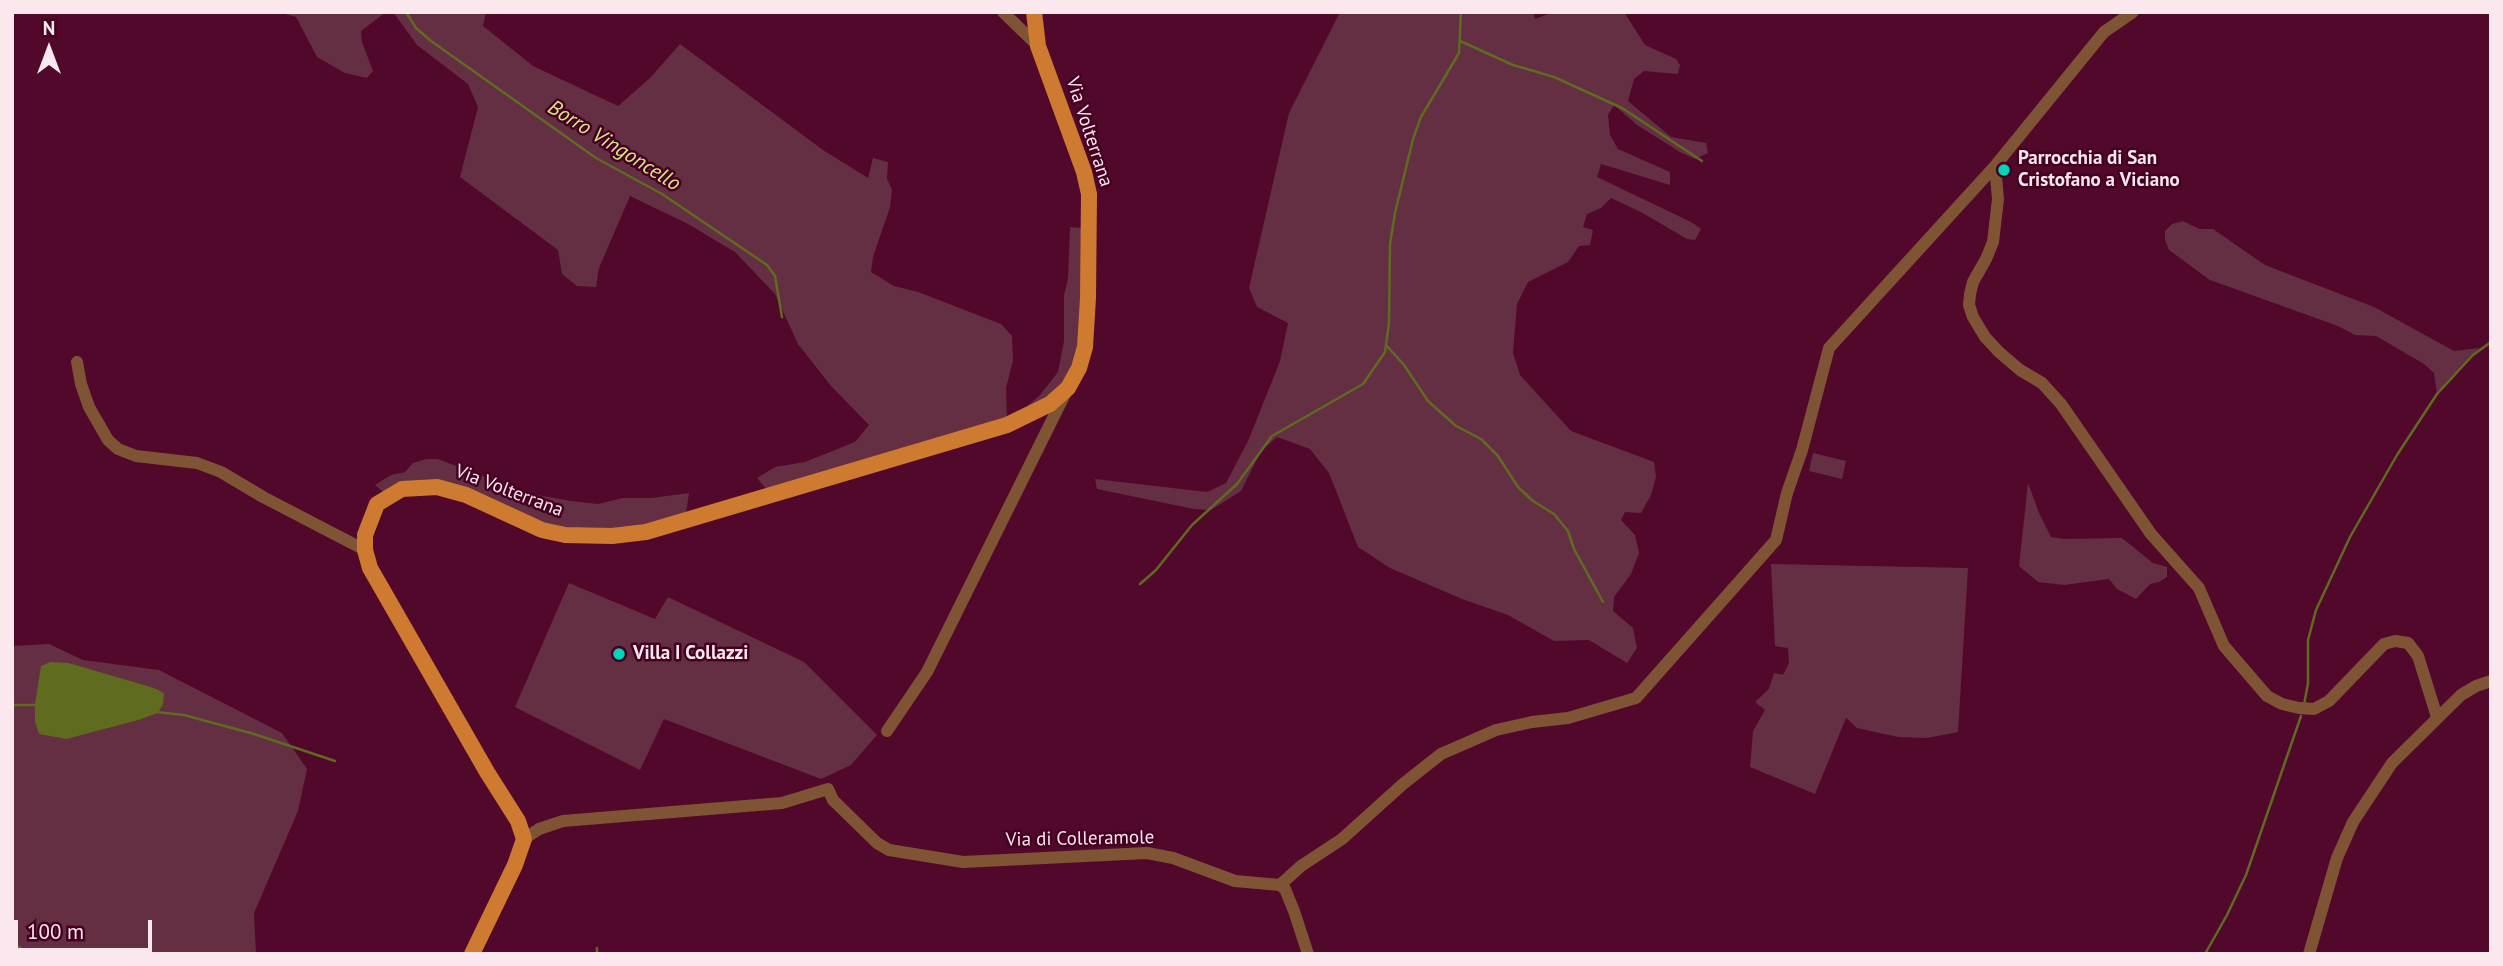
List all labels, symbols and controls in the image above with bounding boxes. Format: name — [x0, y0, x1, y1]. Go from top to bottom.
north arrow — [14, 14, 84, 84]
text: N — [43, 16, 55, 40]
street label: Via Volterrana — [1061, 74, 1117, 190]
water label: Borro Vingoncello — [543, 95, 685, 197]
place label: Parrocchia di San Cristofano a Viciano — [2018, 148, 2180, 192]
marker: Parrocchia di San Cristofano a Viciano — [1996, 162, 2012, 178]
street label: Via Volterrana — [452, 460, 566, 522]
place label: Villa I Collazzi — [633, 643, 748, 665]
marker: Villa I Collazzi — [611, 646, 627, 662]
street label: Via di Colleramole — [1006, 826, 1154, 852]
scale bar — [18, 906, 156, 950]
text: 100 m — [27, 918, 84, 945]

